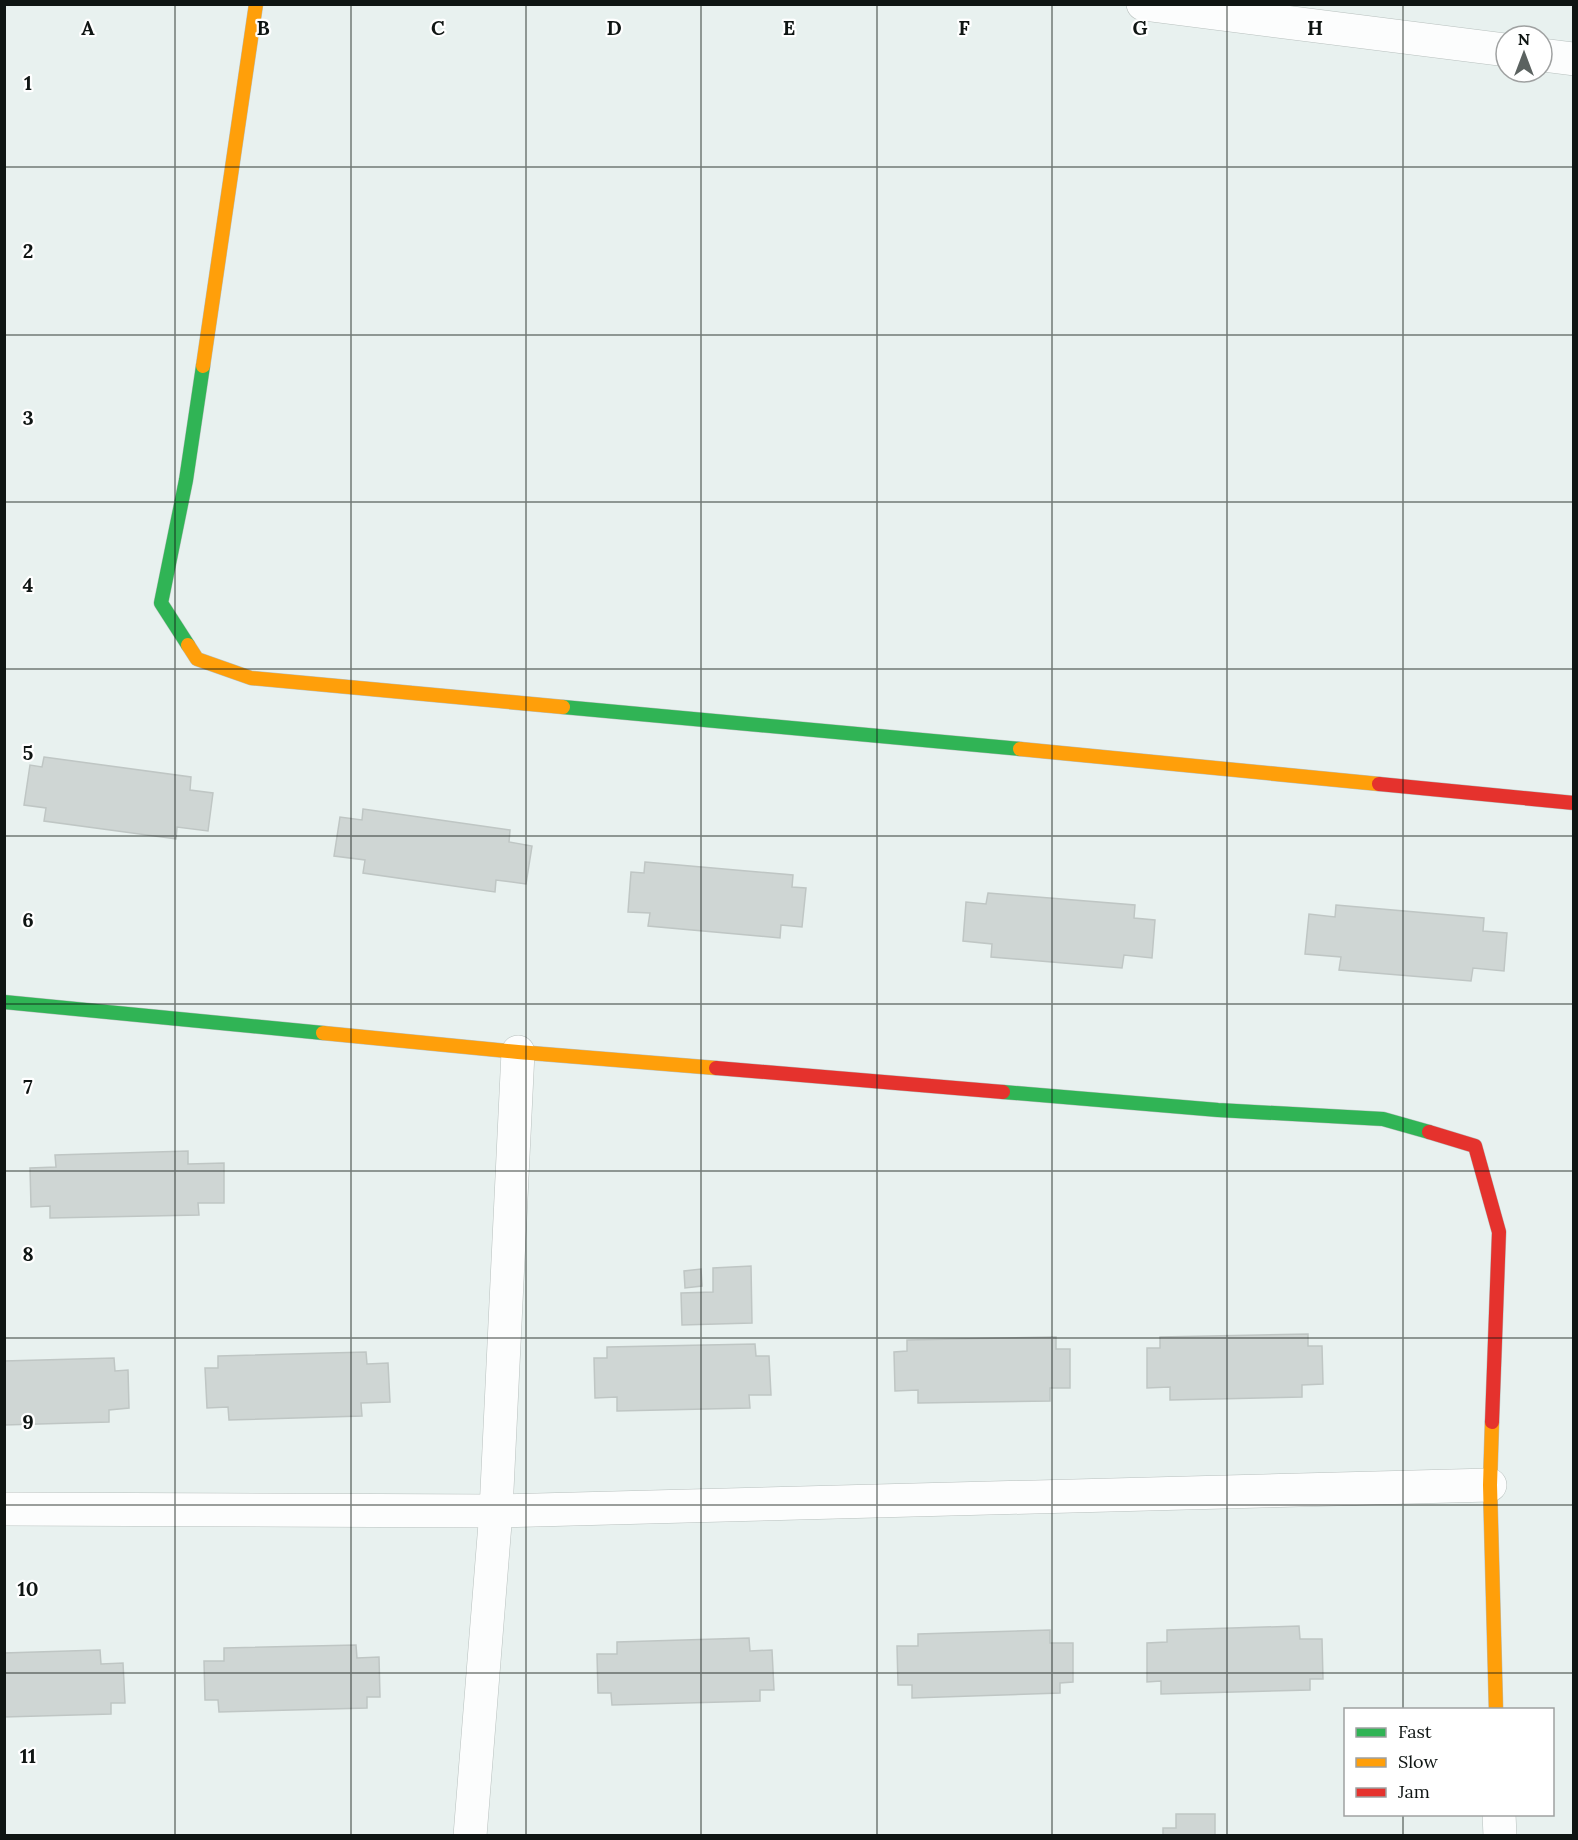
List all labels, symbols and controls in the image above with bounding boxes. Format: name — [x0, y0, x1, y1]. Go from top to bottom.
text: A — [81, 15, 95, 40]
text: B — [256, 15, 270, 40]
text: C — [431, 15, 445, 40]
text: D — [606, 15, 622, 40]
text: E — [783, 15, 795, 40]
text: F — [958, 15, 970, 40]
text: G — [1132, 15, 1148, 40]
text: H — [1307, 15, 1323, 40]
north arrow — [1494, 24, 1554, 84]
text: N — [1518, 29, 1530, 49]
text: 1 — [24, 70, 32, 95]
text: 2 — [23, 238, 33, 263]
text: 3 — [22, 405, 34, 430]
text: 4 — [23, 572, 34, 597]
text: 5 — [23, 740, 34, 765]
text: 6 — [22, 907, 34, 932]
text: 7 — [23, 1074, 33, 1099]
text: 8 — [22, 1241, 34, 1266]
text: 9 — [22, 1409, 34, 1434]
text: 10 — [18, 1576, 38, 1601]
legend — [1344, 1708, 1554, 1816]
text: Fast — [1398, 1720, 1432, 1743]
text: 11 — [20, 1743, 36, 1768]
text: Slow — [1398, 1750, 1438, 1773]
text: Jam — [1397, 1780, 1430, 1803]

